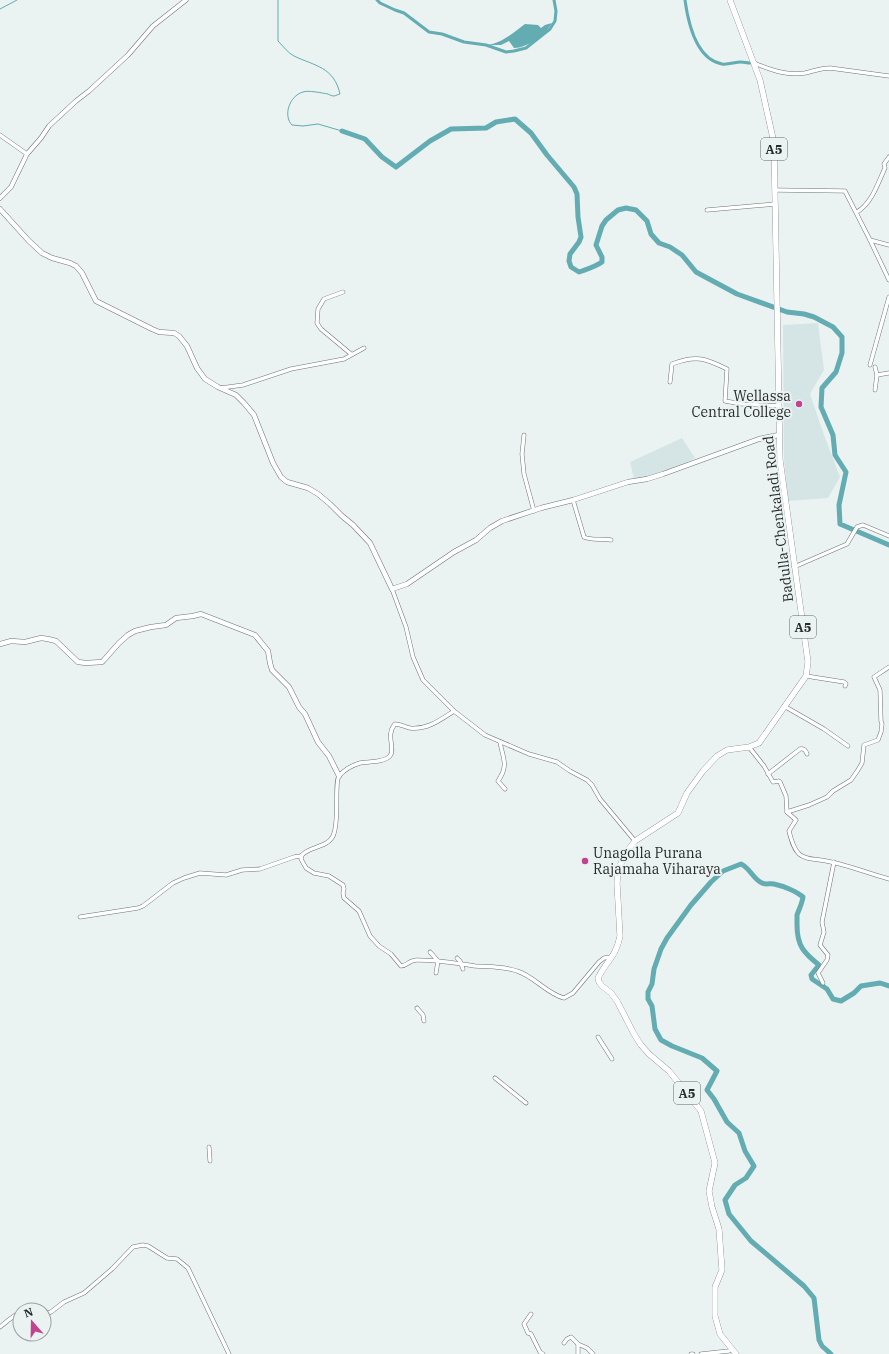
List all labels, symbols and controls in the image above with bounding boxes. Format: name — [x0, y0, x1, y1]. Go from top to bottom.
road number: A5 — [761, 138, 787, 160]
place label: Wellassa Central College — [692, 387, 791, 421]
marker: Wellassa Central College — [794, 399, 804, 409]
street label: Badulla-Chenkaladi Road — [759, 434, 797, 603]
road number: A5 — [790, 616, 816, 638]
place label: Unagolla Purana Rajamaha Viharaya — [593, 844, 721, 878]
marker: Unagolla Purana Rajamaha Viharaya — [580, 856, 590, 866]
road number: A5 — [674, 1082, 700, 1104]
north arrow — [12, 1302, 52, 1342]
text: N — [22, 1304, 35, 1321]

